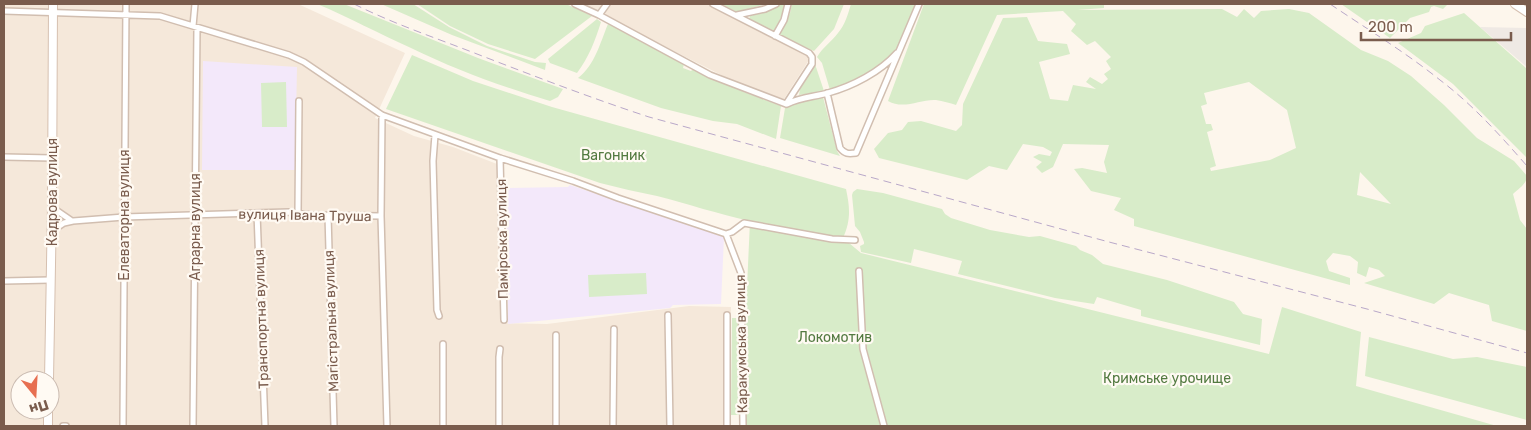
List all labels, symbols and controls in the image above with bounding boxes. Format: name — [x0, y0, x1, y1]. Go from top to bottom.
scale bar — [1361, 10, 1511, 42]
text: 200 m — [1368, 18, 1413, 36]
street label: Кадрова вулиця — [44, 138, 61, 246]
park label: Вагонник — [581, 147, 646, 164]
street label: Елеваторна вулиця — [116, 149, 133, 281]
street label: Аграрна вулиця — [187, 173, 204, 281]
street label: Памірська вулиця — [493, 179, 512, 299]
street label: вулиця Івана Труша — [238, 206, 372, 225]
street label: Транспортна вулиця — [251, 249, 272, 389]
street label: Магістральна вулиця — [321, 250, 342, 392]
street label: Каракумська вулиця — [732, 274, 751, 414]
park label: Локомотив — [798, 329, 872, 346]
north arrow — [10, 370, 60, 420]
park label: Кримське урочище — [1103, 370, 1231, 387]
text: Пн — [27, 396, 51, 418]

